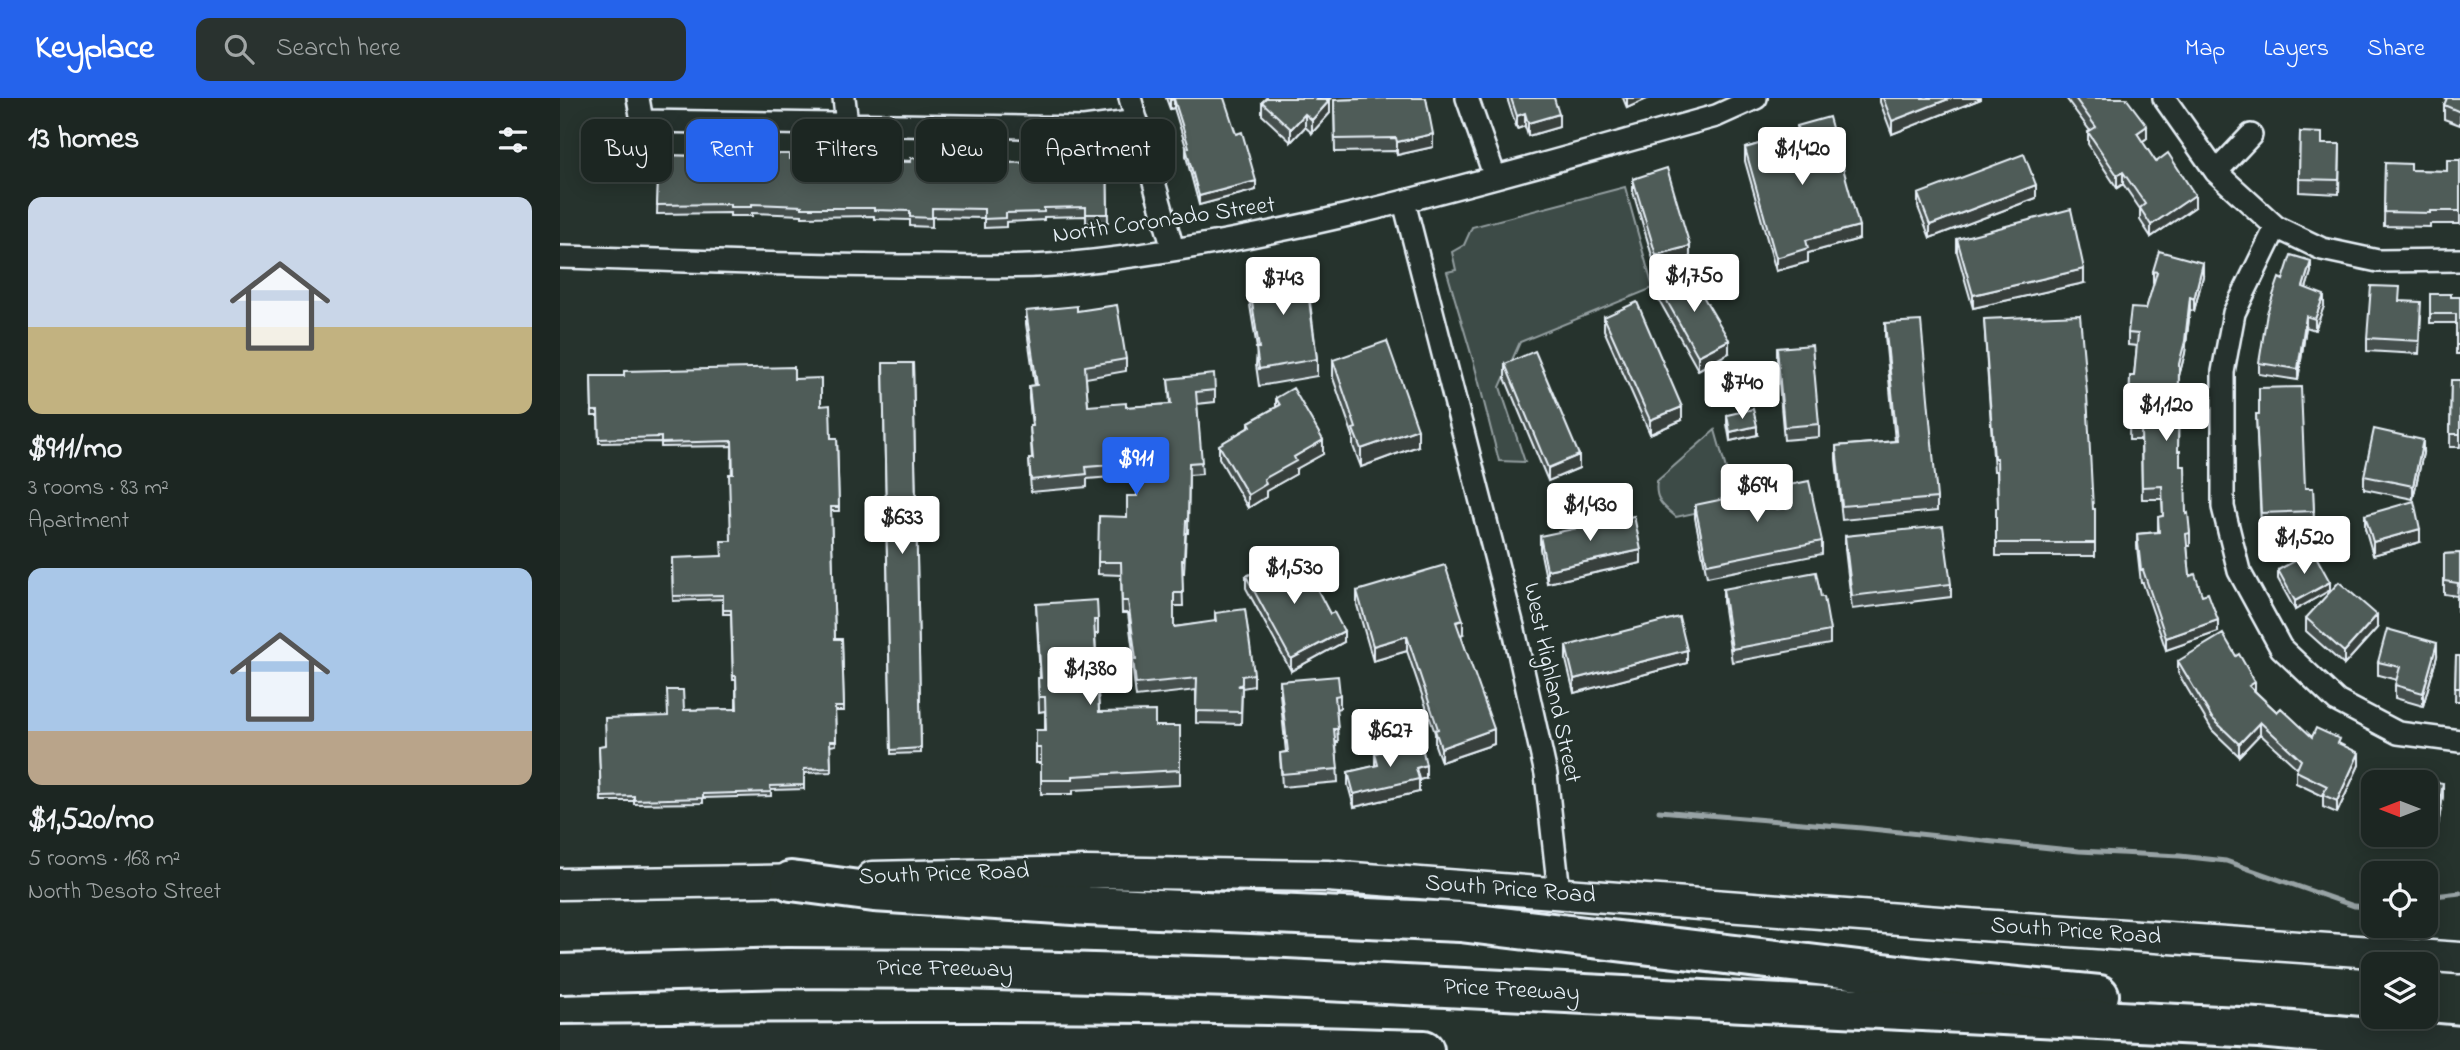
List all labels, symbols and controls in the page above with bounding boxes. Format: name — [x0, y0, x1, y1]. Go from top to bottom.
search box — [196, 18, 686, 81]
text: Keyplace — [35, 25, 154, 73]
icon: search — [220, 30, 258, 68]
text: Search here — [276, 30, 400, 68]
text: Map — [2185, 32, 2225, 67]
text: Layers — [2263, 32, 2329, 67]
text: Share — [2367, 32, 2425, 67]
text: 13 homes — [28, 118, 139, 162]
chip: Buy — [581, 119, 672, 182]
chip: Rent — [686, 119, 778, 182]
chip: Filters — [792, 119, 902, 182]
chip: New — [916, 119, 1007, 182]
chip: Apartment — [1021, 119, 1175, 182]
icon: filters — [494, 121, 532, 159]
pin: $1,420 — [1745, 127, 1859, 187]
text: $1,420 — [1774, 133, 1830, 166]
street label: North Coronado Street — [1050, 188, 1278, 254]
icon: home — [217, 243, 343, 369]
pin: $1,750 — [1637, 254, 1751, 314]
pin: $743 — [1242, 258, 1324, 317]
text: $1,750 — [1665, 260, 1723, 293]
text: $743 — [1262, 263, 1304, 296]
pin: $740 — [1701, 362, 1783, 421]
text: $740 — [1721, 367, 1763, 400]
pin: $1,120 — [2109, 384, 2223, 443]
text: $1,120 — [2139, 389, 2193, 422]
text: $911/mo — [28, 428, 122, 472]
pin: $911 — [1095, 438, 1177, 497]
text: $911 — [1118, 443, 1154, 476]
pin: $694 — [1716, 464, 1798, 524]
text: $694 — [1737, 470, 1777, 503]
text: 3 rooms · 83 m² — [28, 472, 169, 505]
pin: $1,430 — [1533, 484, 1647, 543]
text: $1,430 — [1563, 489, 1617, 522]
pin: $633 — [861, 496, 943, 556]
text: $633 — [880, 502, 924, 535]
text: Apartment — [28, 505, 129, 538]
pin: $1,520 — [2247, 517, 2361, 576]
text: $1,520 — [2274, 522, 2334, 555]
pin: $1,530 — [1237, 546, 1351, 606]
text: $1,530 — [1265, 552, 1323, 585]
street label: West Highland Street — [1513, 580, 1589, 786]
icon: home — [217, 614, 343, 740]
pin: $1,380 — [1033, 648, 1147, 707]
text: $1,380 — [1063, 653, 1117, 686]
pin: $627 — [1349, 710, 1431, 769]
text: $627 — [1368, 715, 1412, 748]
north arrow — [2361, 770, 2438, 847]
map controls — [2361, 770, 2438, 1029]
text: $1,520/mo — [28, 799, 154, 843]
text: 5 rooms · 168 m² — [28, 843, 180, 876]
street label: South Price Road — [858, 855, 1030, 895]
button: locate — [2361, 861, 2438, 938]
street label: South Price Road — [1424, 866, 1597, 914]
text: North Desoto Street — [28, 876, 221, 909]
street label: South Price Road — [1989, 908, 2163, 955]
street label: Price Freeway — [877, 951, 1014, 989]
button: layers — [2361, 952, 2438, 1029]
street label: Price Freeway — [1442, 969, 1580, 1012]

